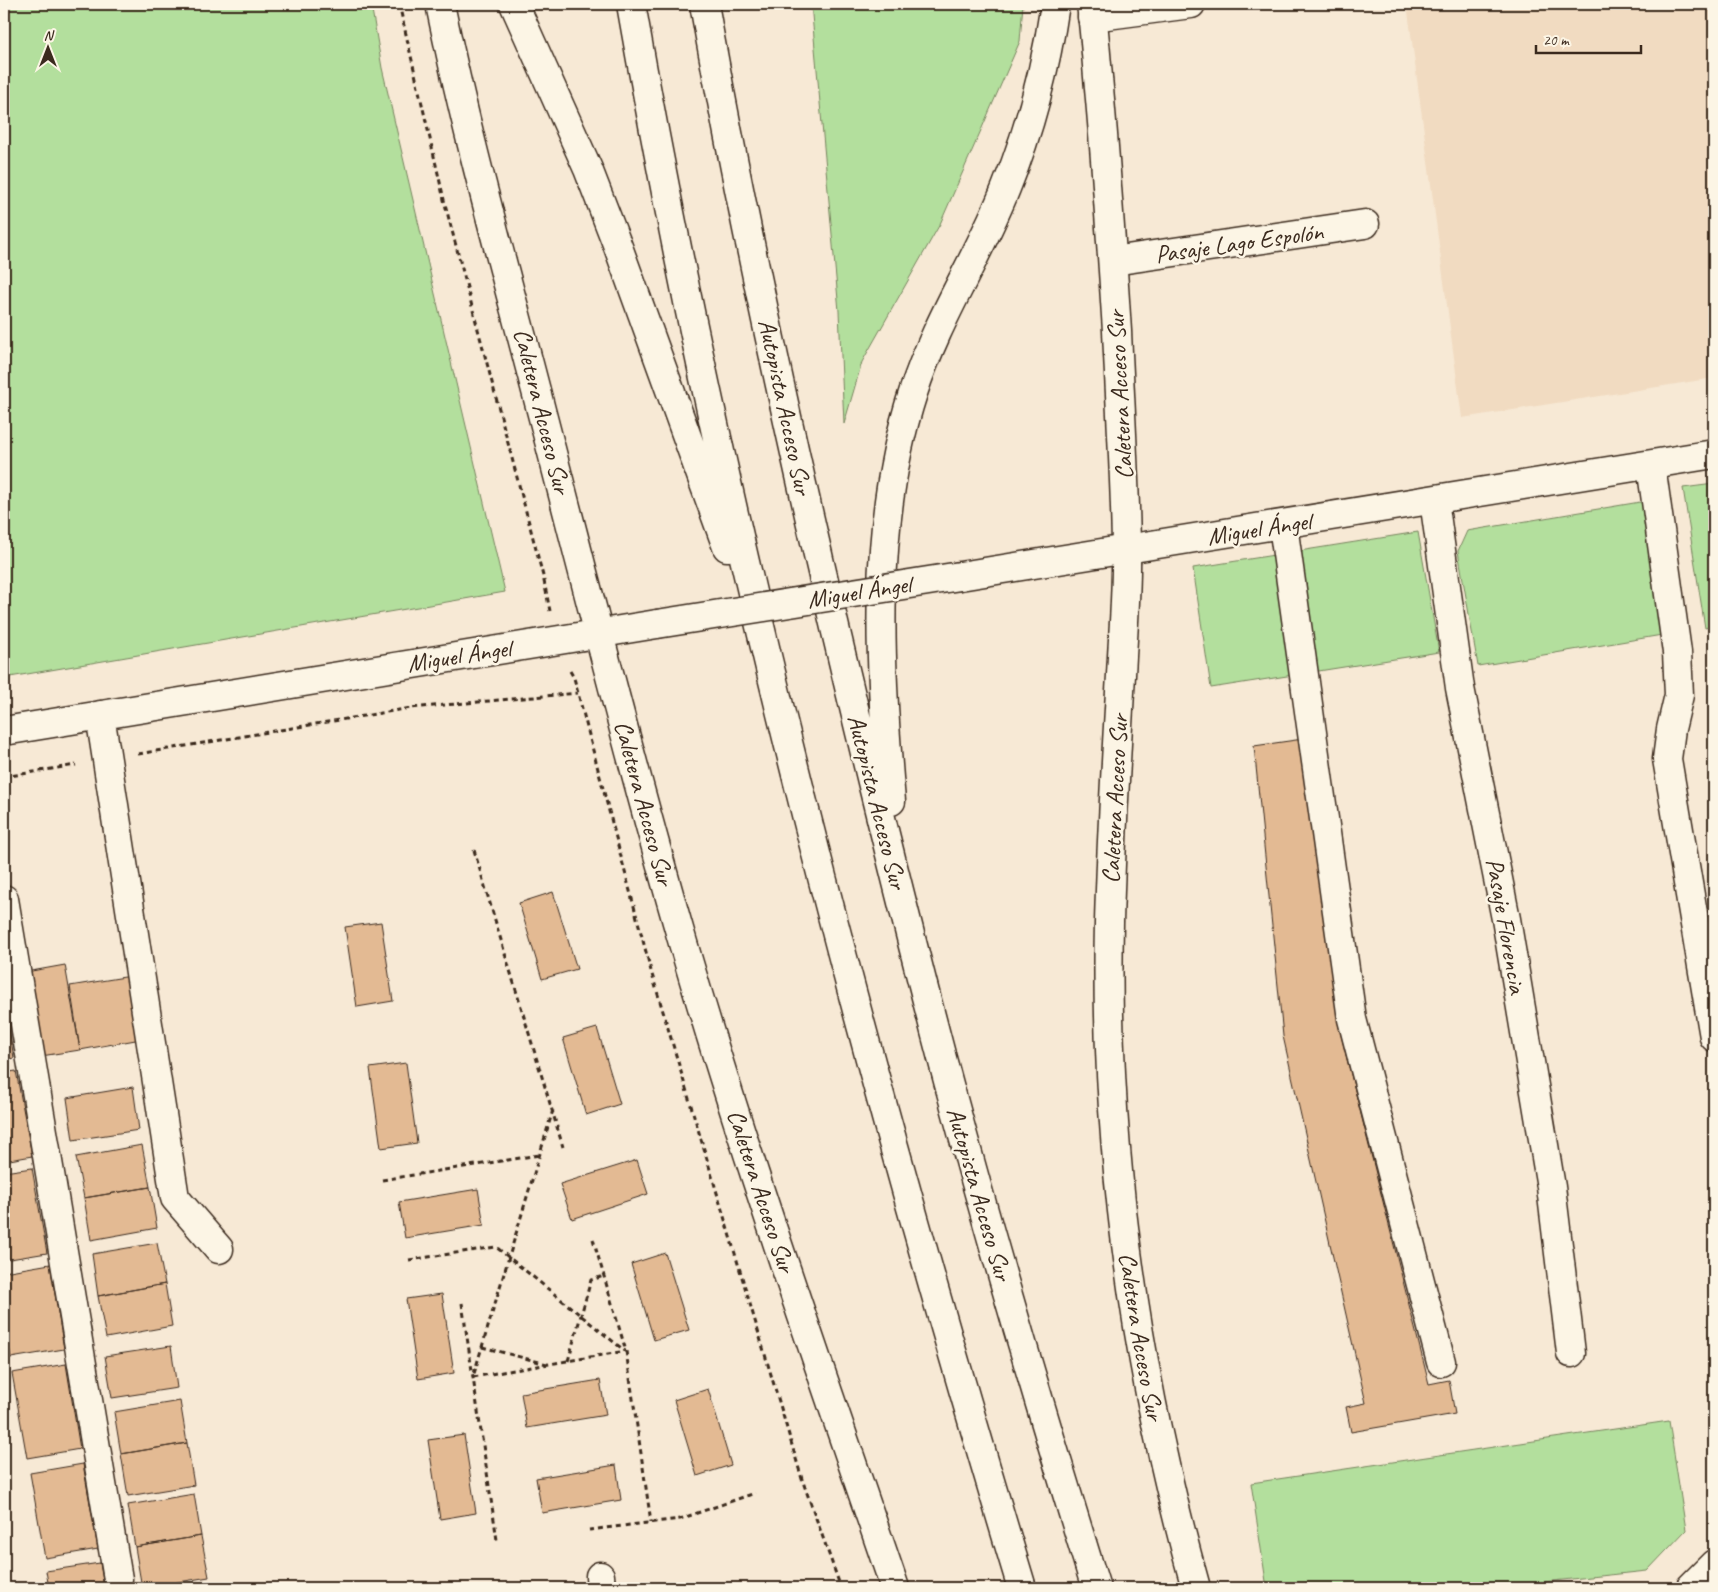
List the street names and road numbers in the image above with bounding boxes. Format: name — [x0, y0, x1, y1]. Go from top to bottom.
street label: Pasaje Lago Espolón — [1153, 215, 1326, 271]
street label: Caletera Acceso Sur — [1099, 307, 1140, 480]
street label: Autopista Acceso Sur — [751, 316, 820, 500]
street label: Caletera Acceso Sur — [506, 325, 579, 500]
street label: Miguel Ángel — [1205, 504, 1318, 553]
street label: Miguel Ángel — [805, 567, 918, 616]
street label: Miguel Ángel — [405, 631, 518, 680]
street label: Autopista Acceso Sur — [840, 711, 915, 894]
street label: Caletera Acceso Sur — [1095, 711, 1136, 884]
street label: Caletera Acceso Sur — [607, 717, 682, 892]
street label: Pasaje Florencia — [1478, 856, 1534, 998]
street label: Autopista Acceso Sur — [939, 1104, 1020, 1286]
street label: Caletera Acceso Sur — [720, 1106, 803, 1279]
street label: Caletera Acceso Sur — [1111, 1251, 1172, 1426]

